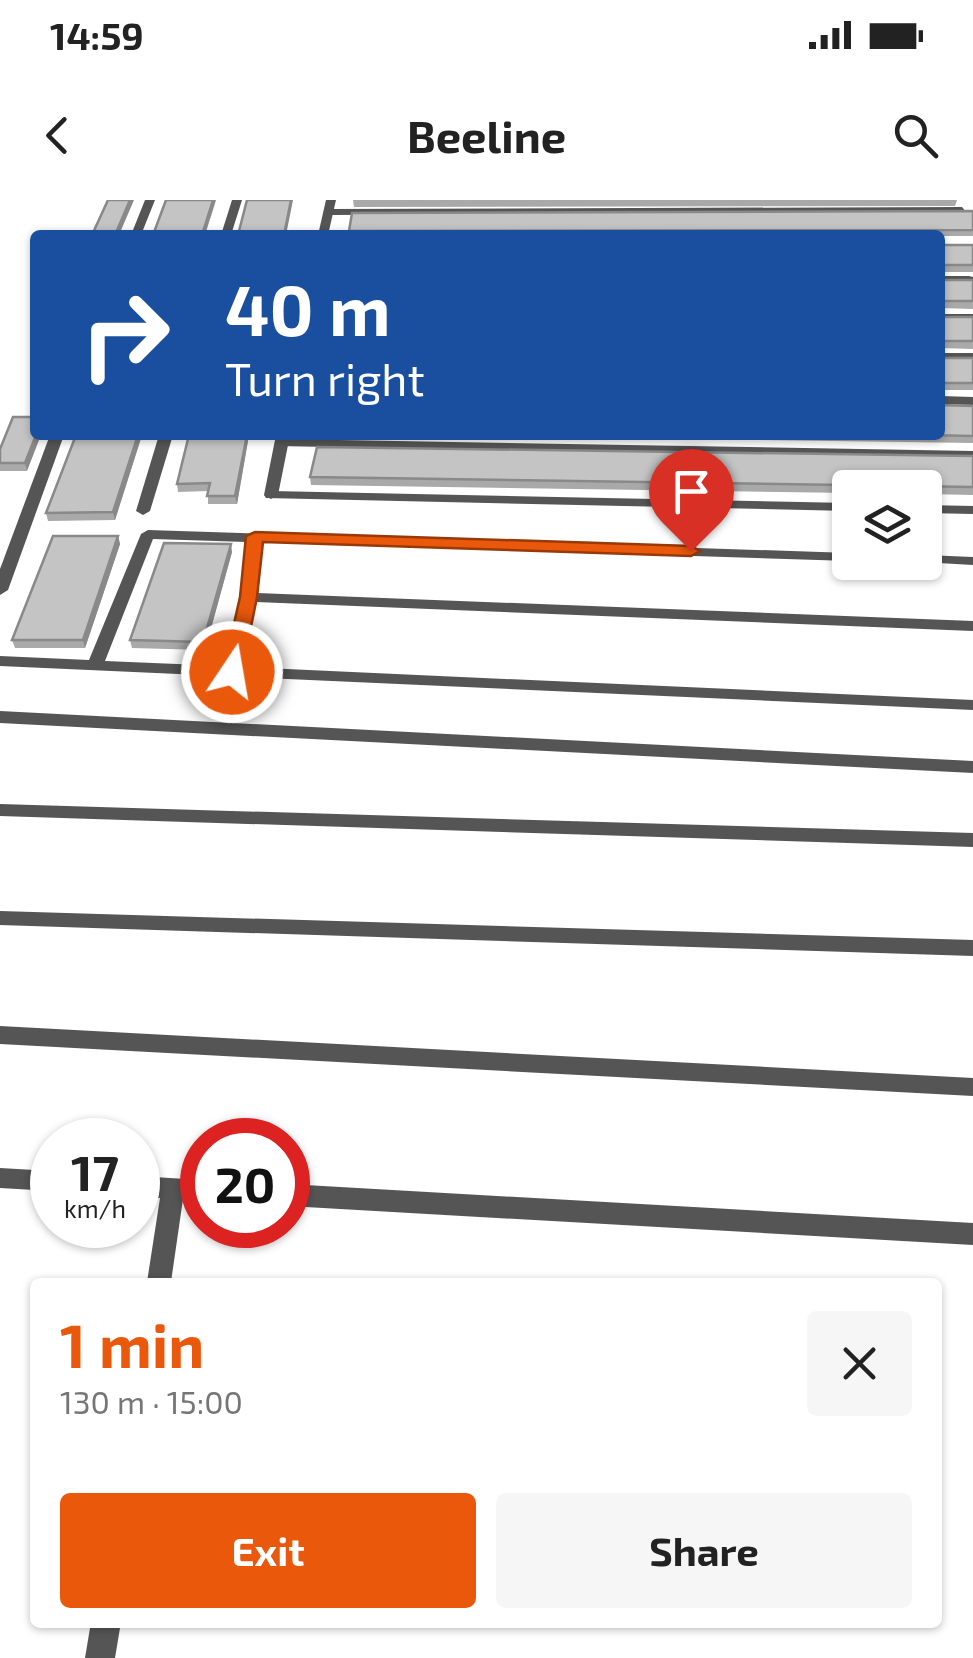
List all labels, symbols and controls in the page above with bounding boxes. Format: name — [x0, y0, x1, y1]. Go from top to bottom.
text: 14:59 — [50, 12, 144, 58]
icon: back — [30, 108, 85, 163]
text: Beeline — [407, 108, 566, 162]
icon: search — [888, 108, 943, 163]
text: 40 m — [225, 266, 391, 350]
icon: right — [60, 270, 190, 400]
text: Turn right — [225, 351, 425, 405]
pin — [649, 449, 734, 552]
icon: arrive — [664, 464, 719, 519]
map controls — [832, 470, 942, 580]
button: layers — [832, 470, 942, 580]
position arrow — [180, 620, 284, 724]
speed limit sign: 20 — [180, 1118, 310, 1248]
text: 17 — [71, 1141, 119, 1201]
text: km/h — [64, 1193, 126, 1223]
text: 1 min — [60, 1308, 204, 1380]
button: close — [807, 1311, 912, 1416]
text: 130 m · 15:00 — [60, 1382, 243, 1420]
button: Exit — [60, 1493, 476, 1608]
button: Share — [496, 1493, 912, 1608]

